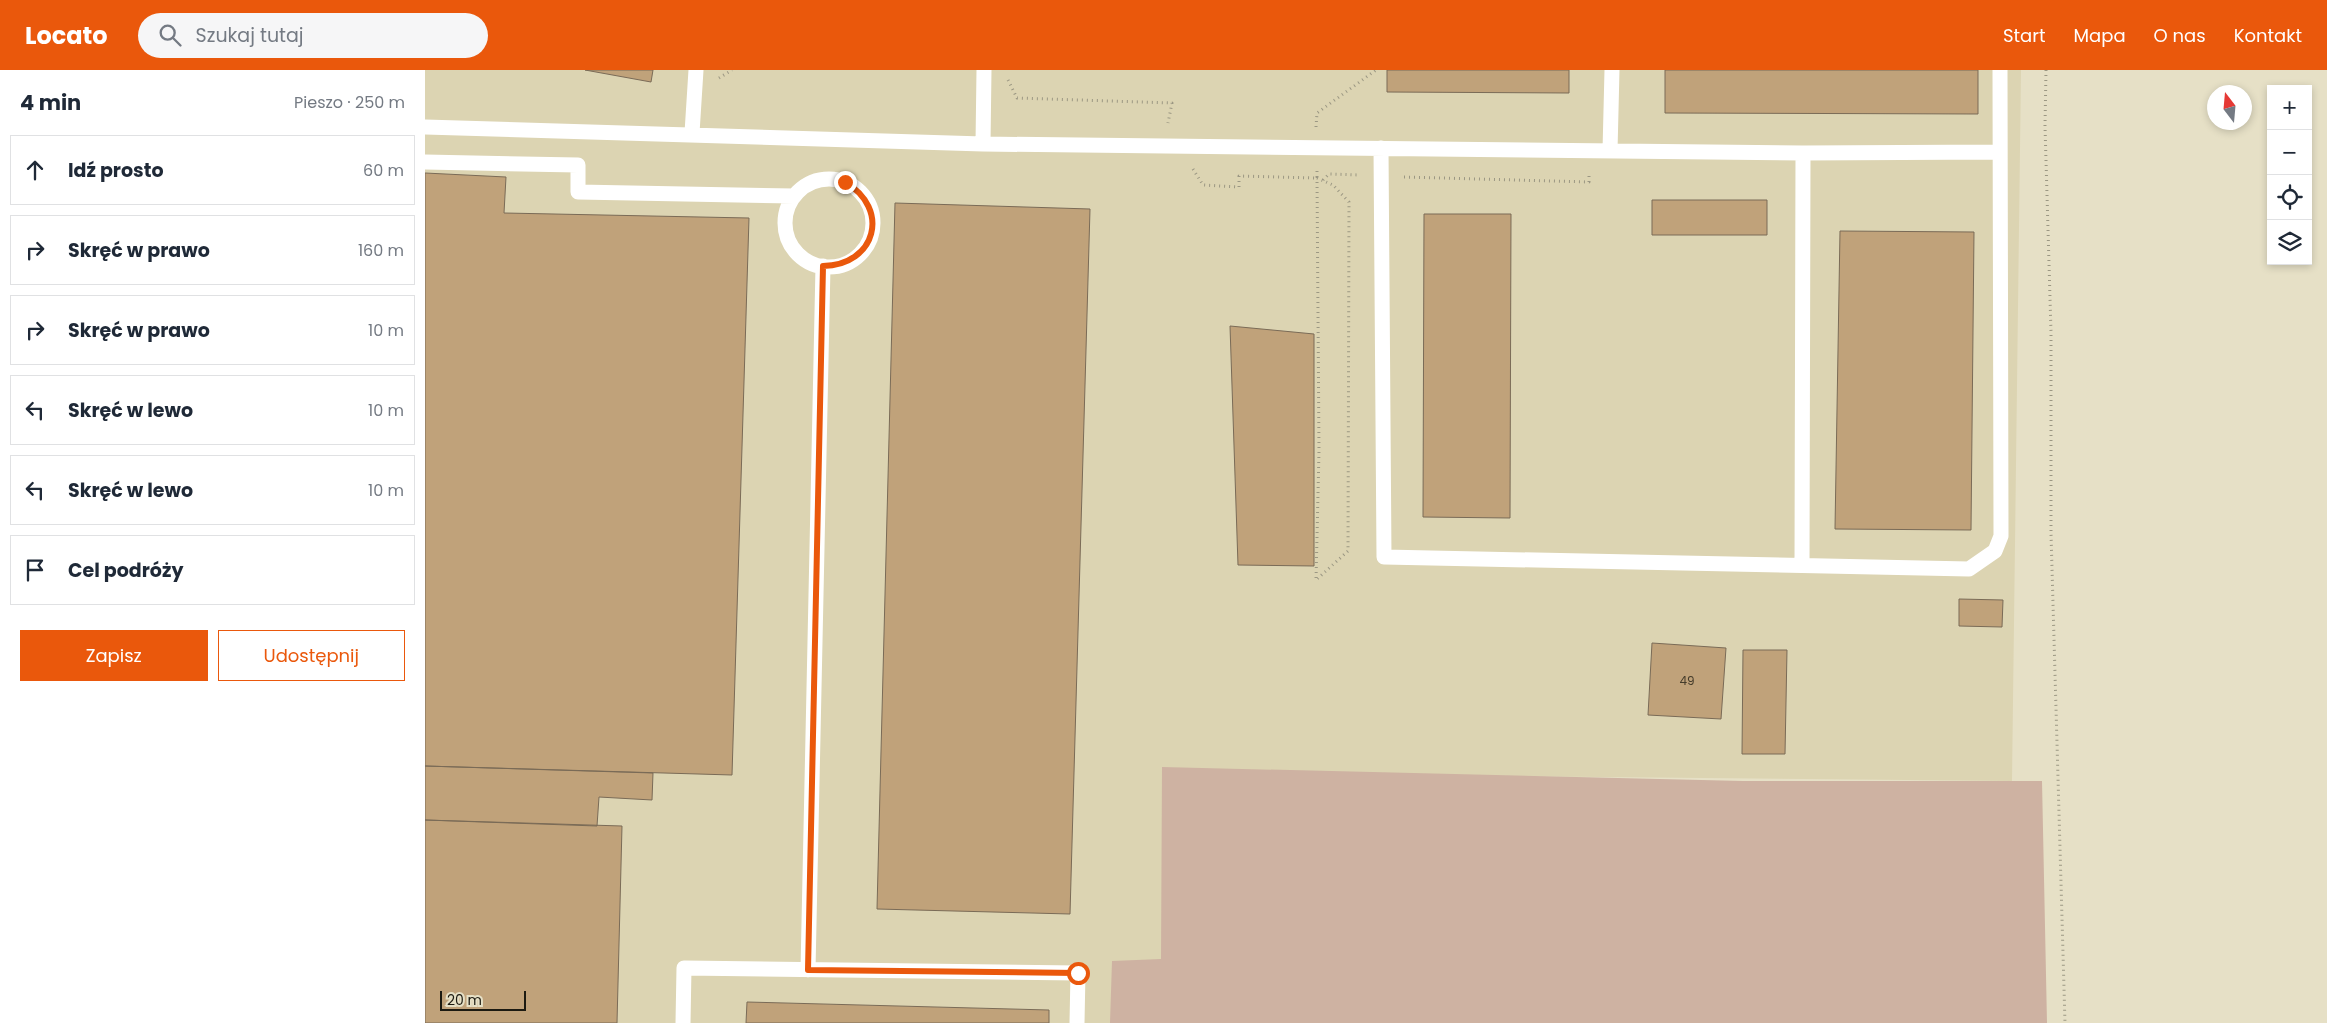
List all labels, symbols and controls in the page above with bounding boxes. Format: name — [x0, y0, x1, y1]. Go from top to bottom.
search box — [138, 13, 488, 58]
text: Locato — [25, 19, 108, 52]
icon: search — [156, 21, 184, 49]
text: Szukaj tutaj — [196, 22, 304, 49]
text: Start — [2003, 23, 2046, 48]
text: Mapa — [2074, 23, 2126, 48]
text: O nas — [2154, 23, 2206, 48]
text: Kontakt — [2234, 23, 2302, 48]
north arrow — [2207, 85, 2252, 130]
map controls — [2267, 85, 2312, 265]
button: + — [2267, 85, 2312, 130]
text: 4 min — [20, 88, 81, 117]
text: Pieszo · 250 m — [294, 91, 405, 114]
button: − — [2267, 130, 2312, 175]
icon: ahead — [21, 156, 49, 184]
text: Idź prosto — [68, 157, 164, 184]
text: 60 m — [363, 159, 404, 182]
route end — [834, 171, 857, 194]
button: locate — [2267, 175, 2312, 220]
button: layers — [2267, 220, 2312, 265]
icon: right — [21, 236, 49, 264]
text: Skręć w prawo — [68, 237, 210, 264]
text: 160 m — [358, 239, 404, 262]
icon: right — [21, 316, 49, 344]
text: Skręć w prawo — [68, 317, 210, 344]
text: 10 m — [368, 319, 404, 342]
icon: left — [21, 396, 49, 424]
text: Skręć w lewo — [68, 397, 193, 424]
text: 10 m — [368, 399, 404, 422]
icon: left — [21, 476, 49, 504]
text: Skręć w lewo — [68, 477, 193, 504]
text: 10 m — [368, 479, 404, 502]
icon: arrive — [21, 556, 49, 584]
text: Cel podróży — [68, 557, 183, 584]
button: Zapisz — [20, 630, 208, 681]
button: Udostępnij — [218, 630, 405, 681]
house number: 49 — [1679, 672, 1695, 689]
route start — [1067, 962, 1090, 985]
scale bar — [440, 988, 526, 1011]
text: 20 m — [447, 990, 482, 1010]

